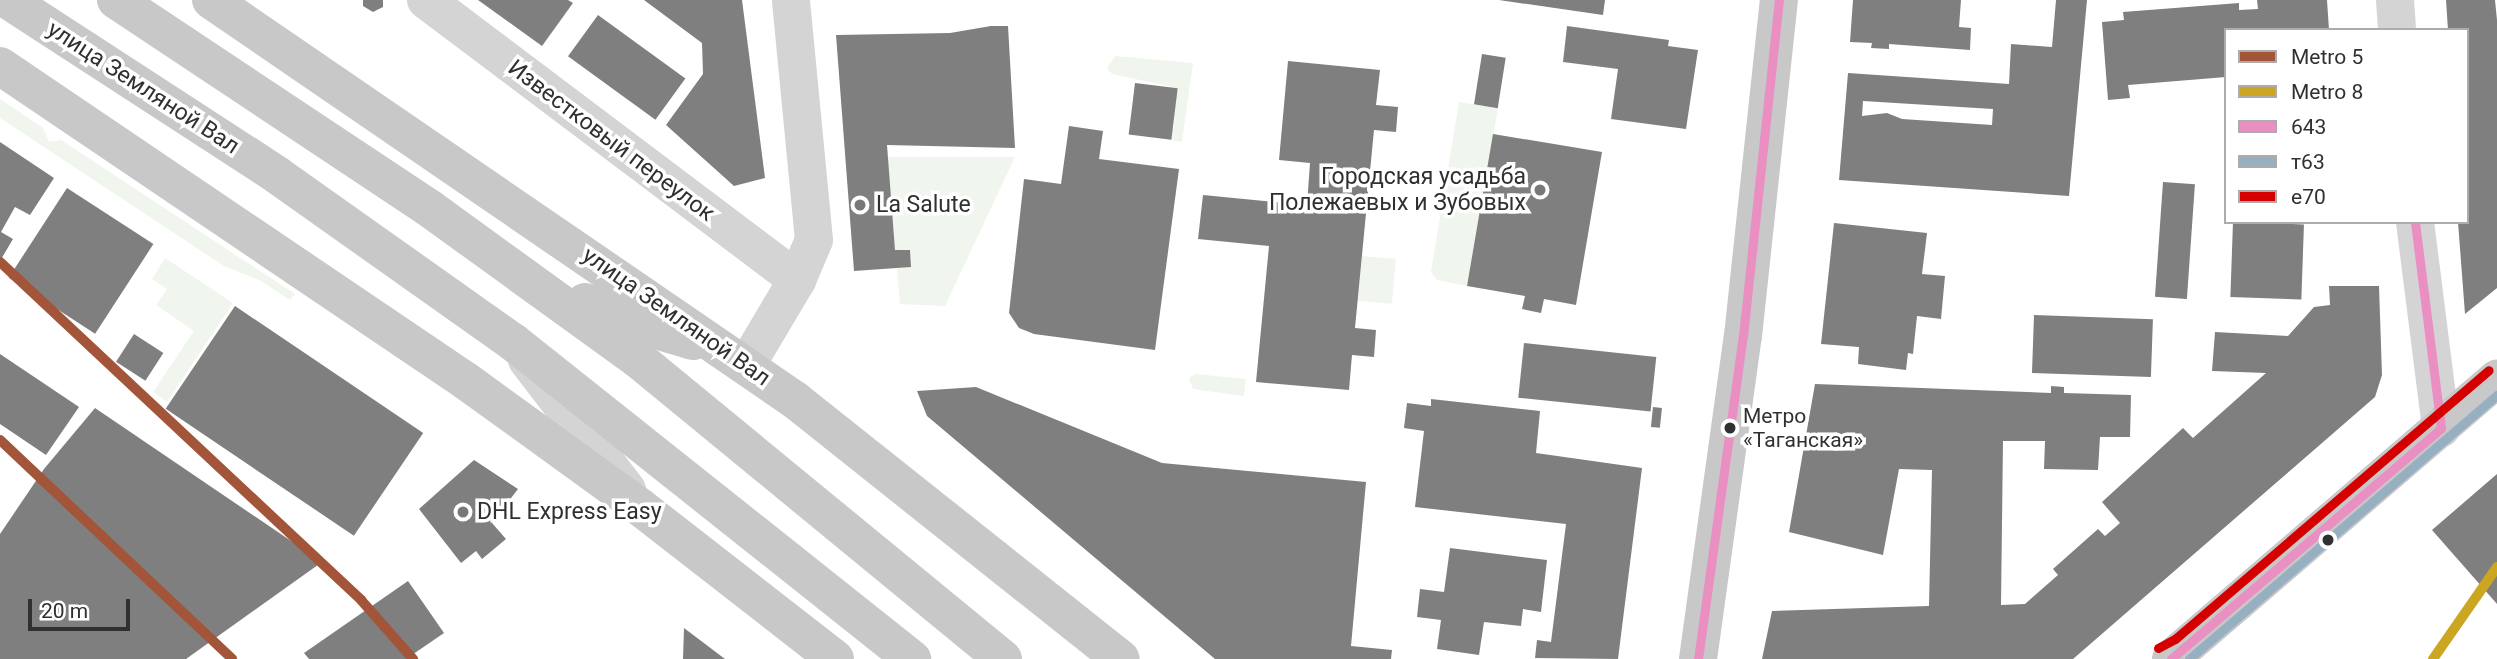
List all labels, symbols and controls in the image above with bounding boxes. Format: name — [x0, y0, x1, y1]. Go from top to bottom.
street label: улица Земляной Вал — [42, 16, 244, 160]
legend — [2224, 28, 2469, 224]
text: Metro 5 — [2291, 45, 2363, 69]
street label: Известковый переулок — [502, 54, 720, 228]
text: Metro 8 — [2291, 80, 2363, 104]
text: 643 — [2291, 115, 2326, 139]
text: т63 — [2291, 150, 2325, 174]
place label: Городская усадьба Полежаевых и Зубовых — [1269, 163, 1526, 217]
marker: Городская усадьба Полежаевых и Зубовых — [1532, 182, 1548, 198]
text: е70 — [2291, 185, 2326, 209]
place label: La Salute — [876, 191, 971, 219]
marker: La Salute — [850, 195, 870, 215]
street label: улица Земляной Вал — [577, 242, 775, 392]
place label: Метро «Таганская» — [1743, 403, 1863, 453]
marker: Метро «Таганская» — [1723, 421, 1737, 435]
place label: DHL Express Easy — [477, 498, 662, 526]
marker: DHL Express Easy — [455, 504, 471, 520]
unlabelled marker — [2321, 533, 2335, 547]
scale bar — [32, 586, 133, 630]
text: 20 m — [41, 599, 88, 623]

